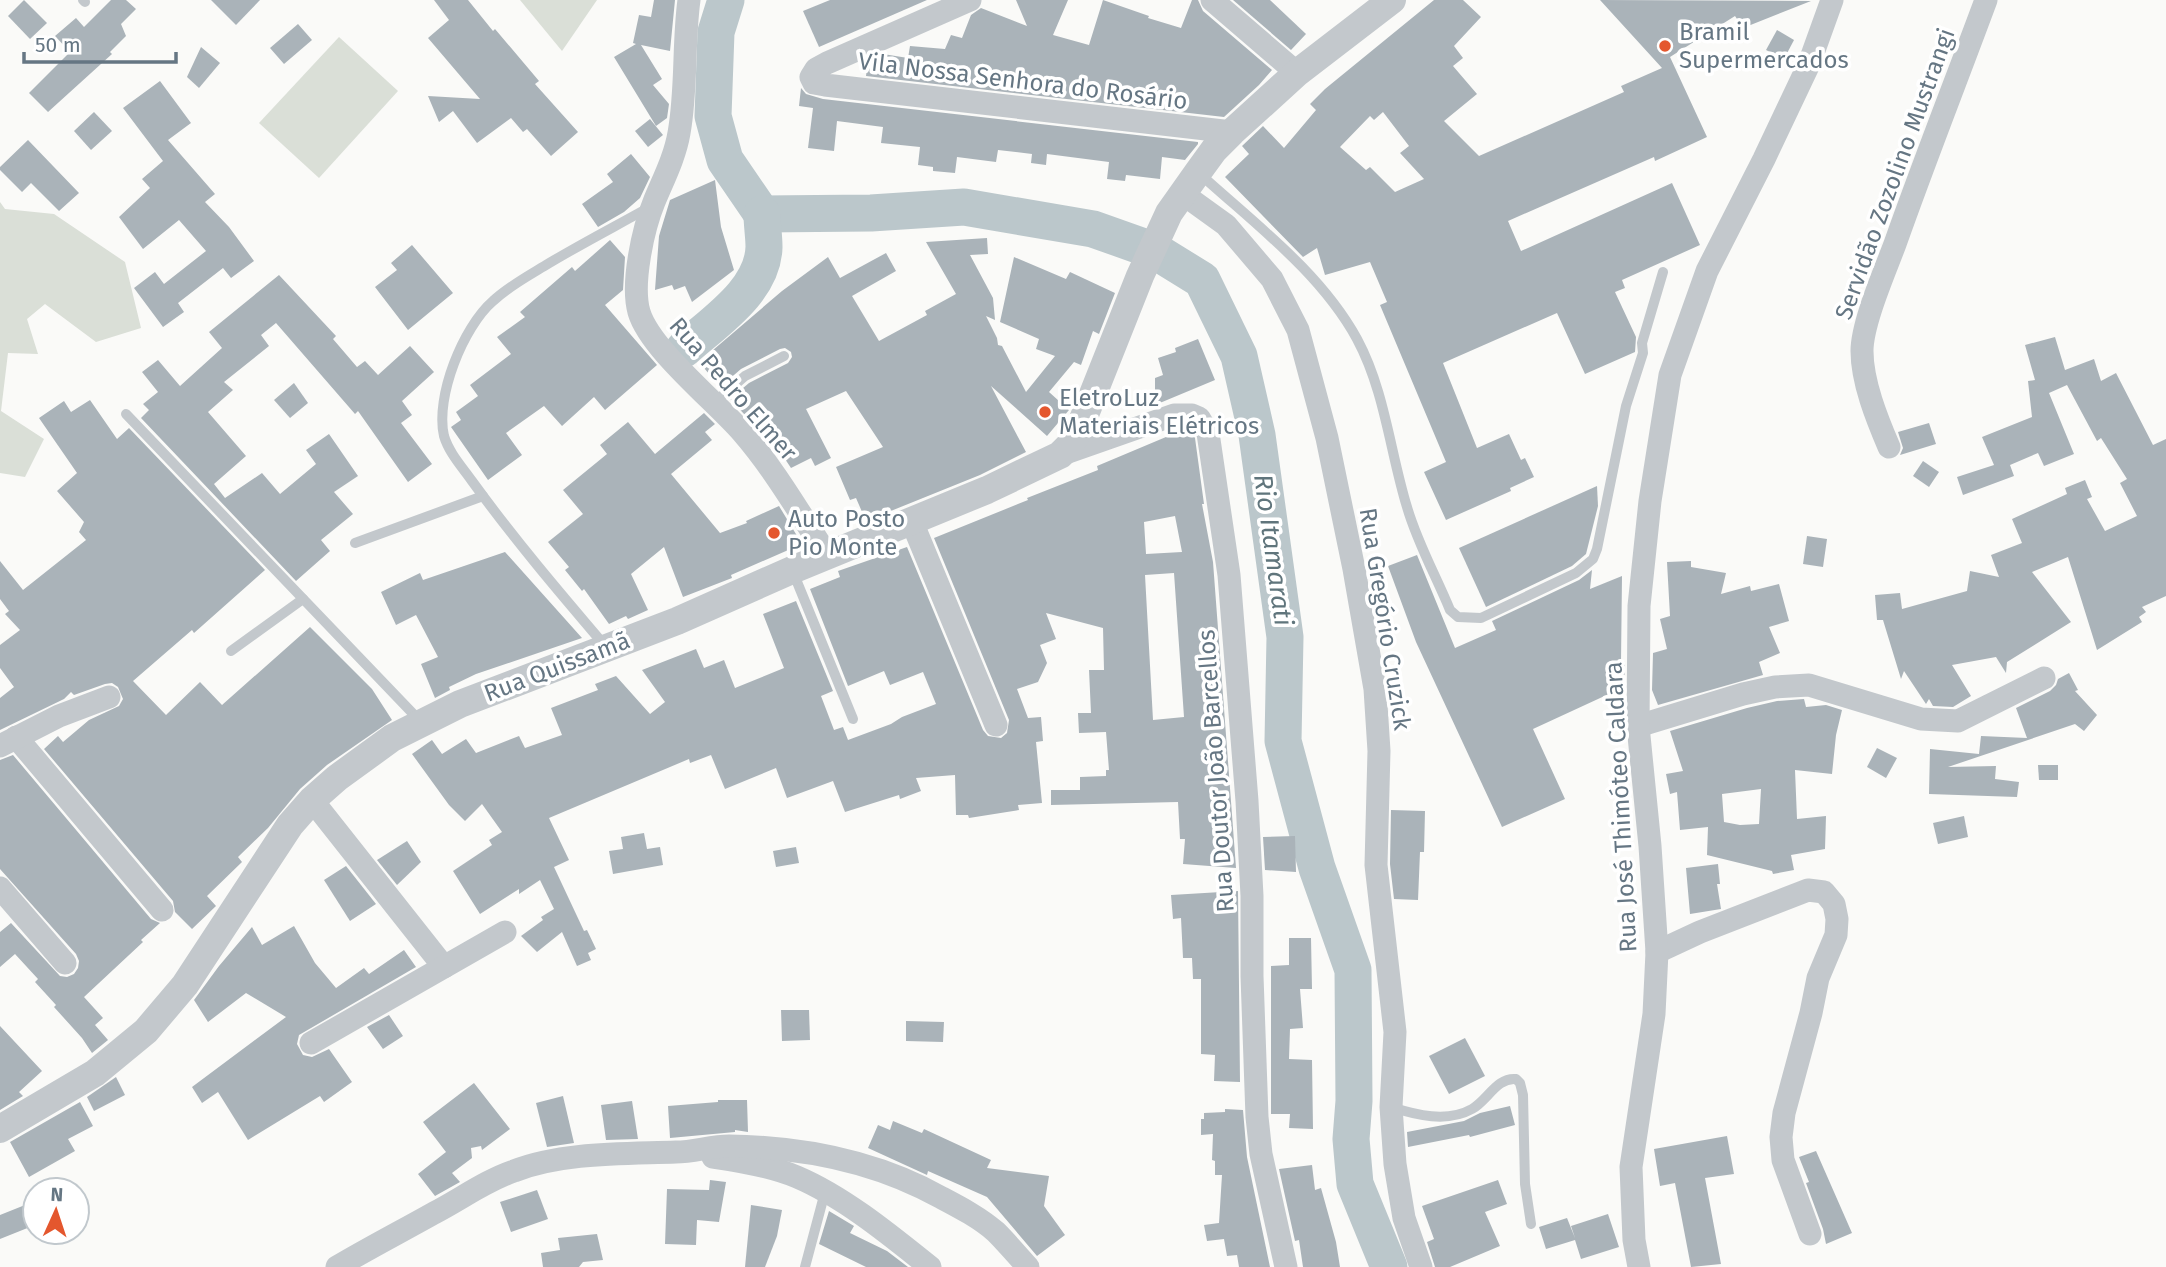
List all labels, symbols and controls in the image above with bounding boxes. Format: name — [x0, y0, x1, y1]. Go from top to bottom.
place label: Bramil Supermercados — [1679, 18, 1849, 74]
scale bar — [24, 21, 177, 65]
street label: Servidão Zozolino Mustrangi — [1829, 25, 1961, 323]
text: 50 m — [35, 32, 81, 58]
marker: Bramil Supermercados — [1657, 38, 1673, 54]
street label: Vila Nossa Senhora do Rosário — [857, 47, 1189, 115]
street label: Rua Pedro Elmer — [663, 312, 803, 467]
place label: EletroLuz Materiais Elétricos — [1059, 384, 1259, 440]
marker: EletroLuz Materiais Elétricos — [1037, 404, 1053, 420]
water label: Rio Itamarati — [1247, 472, 1299, 628]
place label: Auto Posto Pio Monte — [788, 505, 905, 561]
street label: Rua Gregório Cruzick — [1354, 506, 1416, 733]
marker: Auto Posto Pio Monte — [766, 525, 782, 541]
street label: Rua Quissamã — [480, 626, 634, 708]
street label: Rua Doutor João Barcellos — [1192, 629, 1240, 913]
street label: Rua José Thimóteo Caldara — [1599, 661, 1643, 953]
north arrow — [21, 1176, 91, 1246]
text: N — [50, 1183, 64, 1206]

